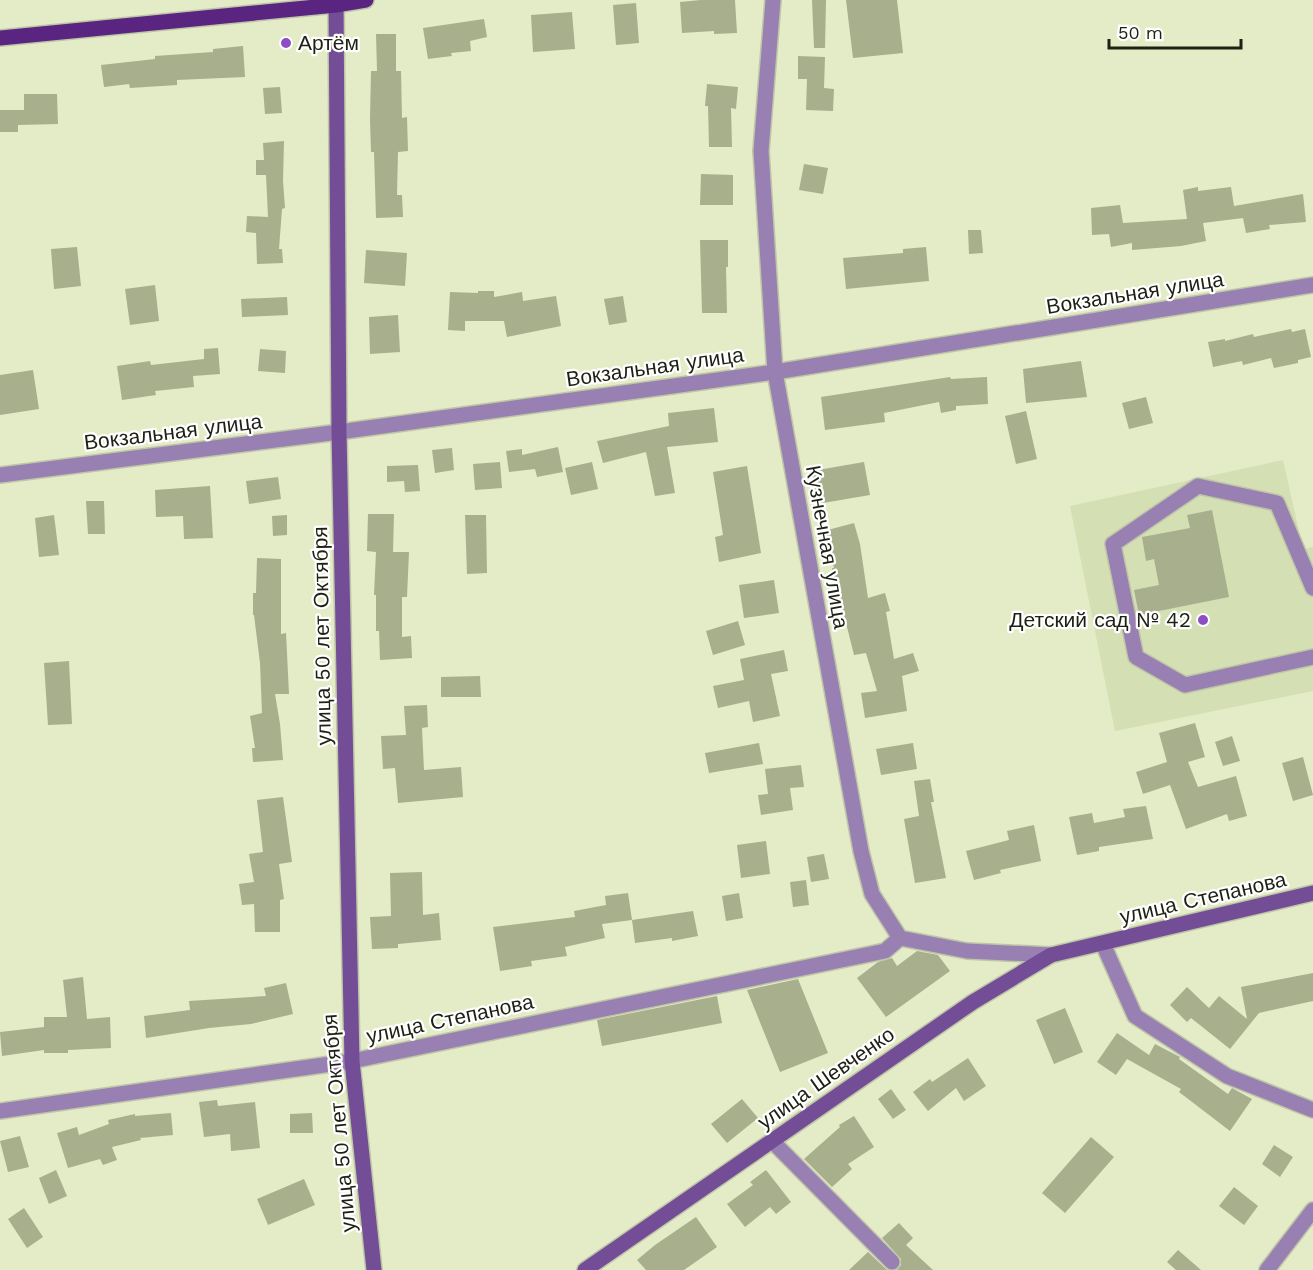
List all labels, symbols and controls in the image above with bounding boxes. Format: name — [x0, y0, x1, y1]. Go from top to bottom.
scale bar — [1109, 12, 1241, 50]
text: 50 m — [1118, 22, 1163, 43]
place label: Артём — [298, 30, 359, 55]
marker: Артём — [279, 36, 293, 50]
street label: Вокзальная улица — [1044, 266, 1226, 319]
street label: Вокзальная улица — [564, 342, 746, 391]
street label: Вокзальная улица — [83, 408, 264, 455]
street label: Кузнечная улица — [801, 463, 854, 631]
street label: улица 50 лет Октября — [307, 526, 336, 746]
place label: Детский сад № 42 — [1009, 607, 1191, 632]
marker: Детский сад № 42 — [1196, 613, 1210, 627]
street label: улица Степанова — [1117, 866, 1289, 929]
street label: улица Степанова — [364, 989, 536, 1048]
street label: улица 50 лет Октября — [317, 1013, 360, 1233]
street label: улица Шевченко — [752, 1021, 899, 1134]

